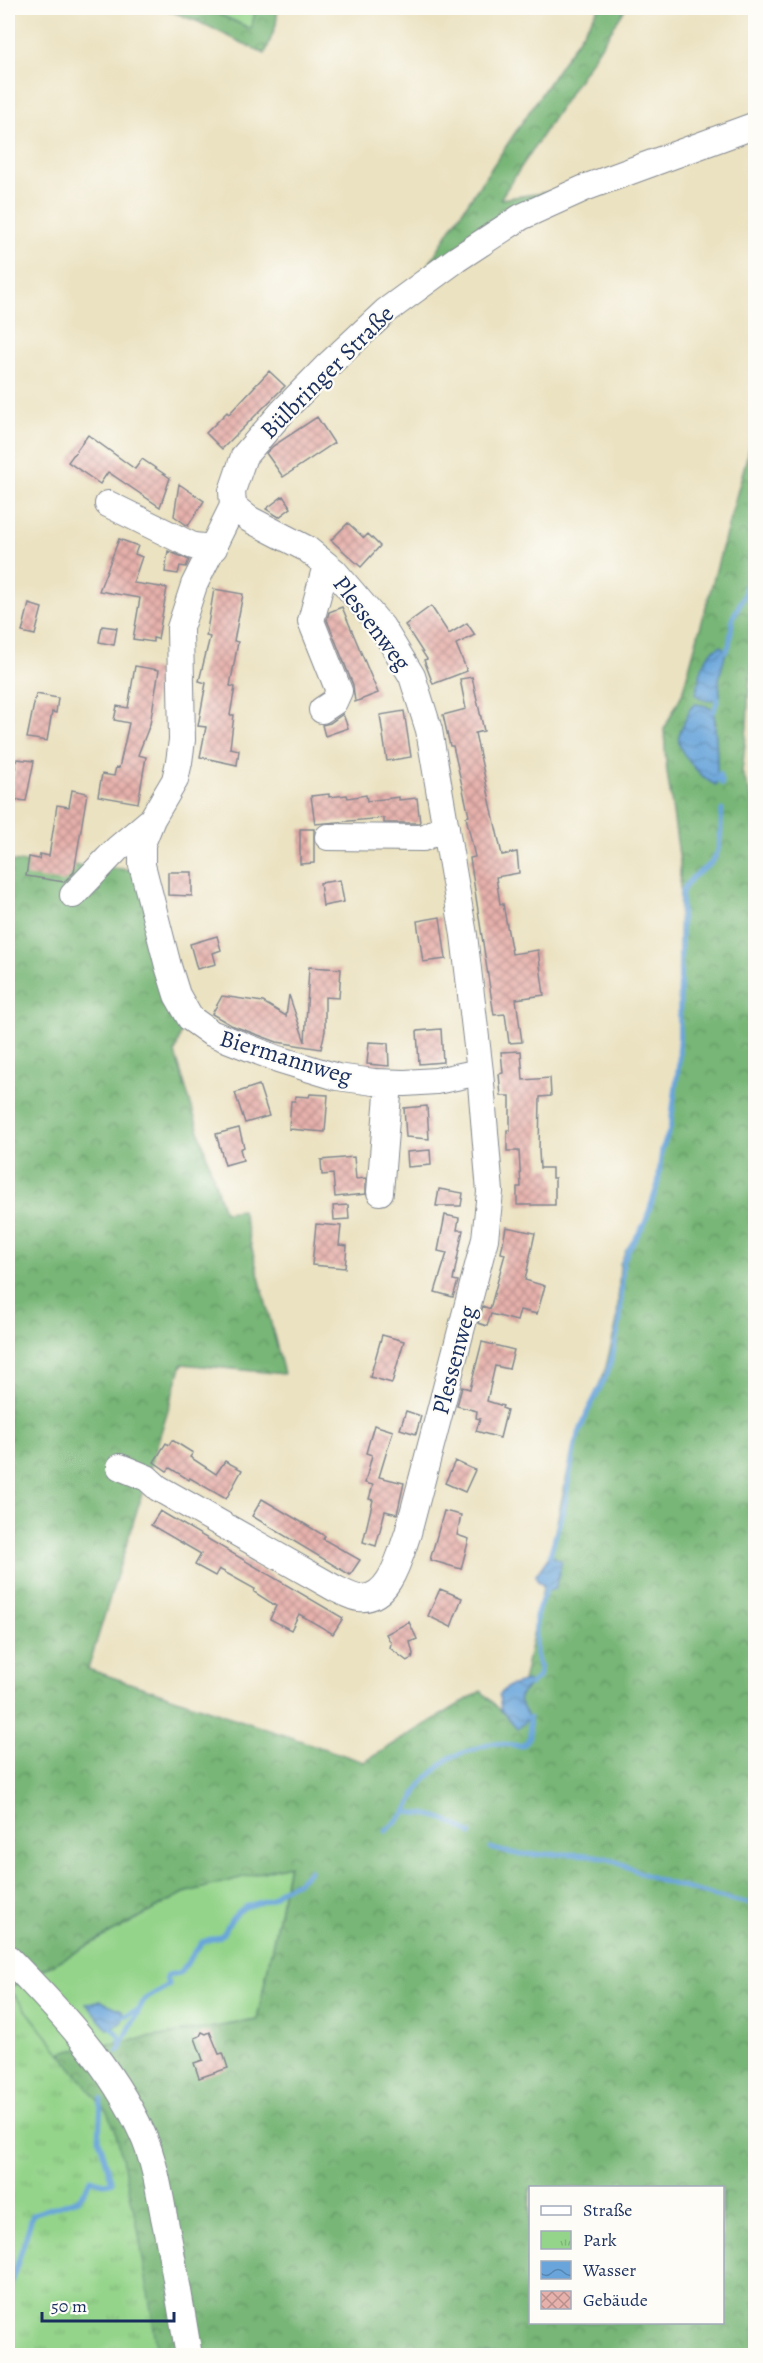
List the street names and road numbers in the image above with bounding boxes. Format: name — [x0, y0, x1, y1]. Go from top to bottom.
street label: Bülbringer Straße — [253, 298, 401, 446]
street label: Plessenweg — [326, 569, 418, 677]
street label: Biermannweg — [216, 1022, 356, 1092]
street label: Plessenweg — [424, 1302, 484, 1418]

